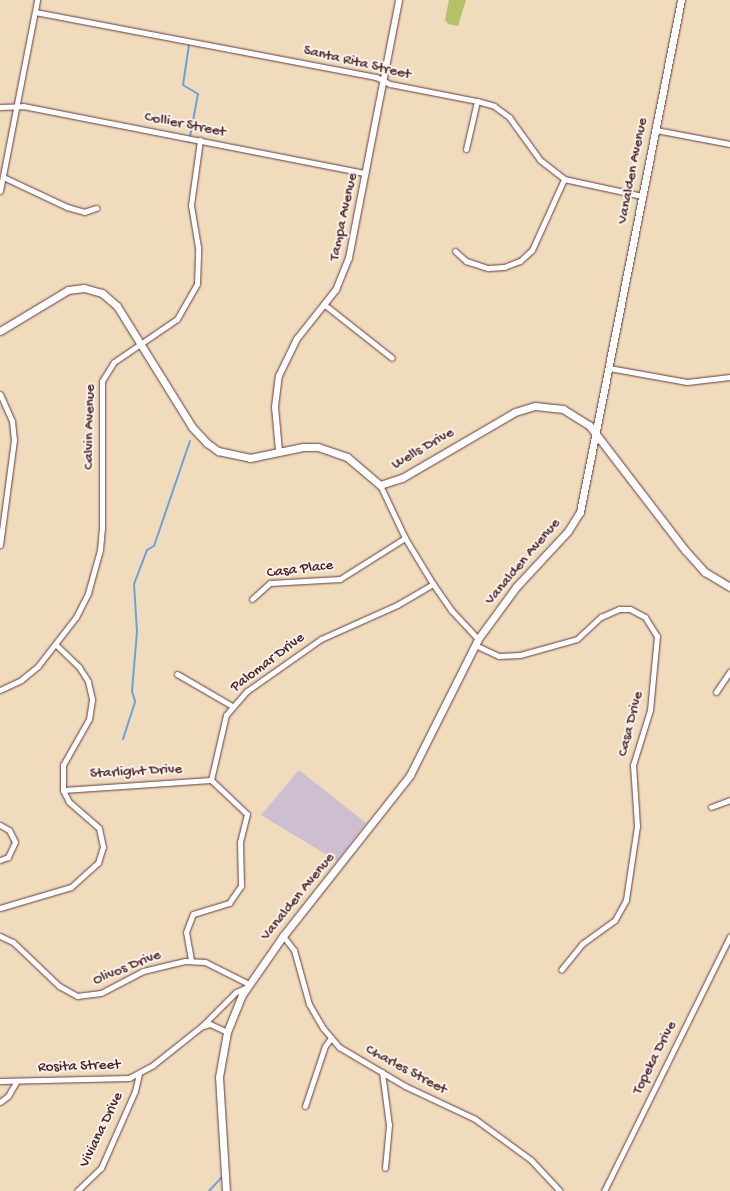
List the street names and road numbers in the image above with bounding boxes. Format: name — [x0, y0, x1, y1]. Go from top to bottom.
street label: Santa Rita Street — [302, 42, 412, 84]
street label: Collier Street — [143, 108, 227, 142]
street label: Vanalden Avenue — [614, 116, 652, 226]
street label: Tampa Avenue — [326, 172, 362, 262]
street label: Calvin Avenue — [80, 384, 100, 470]
street label: Wells Drive — [389, 424, 457, 474]
street label: Vanalden Avenue — [481, 515, 565, 609]
street label: Casa Place — [266, 557, 334, 583]
street label: Palomar Drive — [227, 629, 309, 697]
street label: Casa Drive — [614, 690, 648, 758]
street label: Starlight Drive — [89, 761, 183, 783]
street label: Vanalden Avenue — [257, 849, 339, 945]
street label: Olivos Drive — [90, 946, 164, 990]
street label: Topeka Drive — [629, 1018, 681, 1098]
street label: Charles Street — [362, 1041, 450, 1099]
street label: Rosita Street — [38, 1057, 120, 1077]
street label: Viviana Drive — [76, 1089, 128, 1171]

